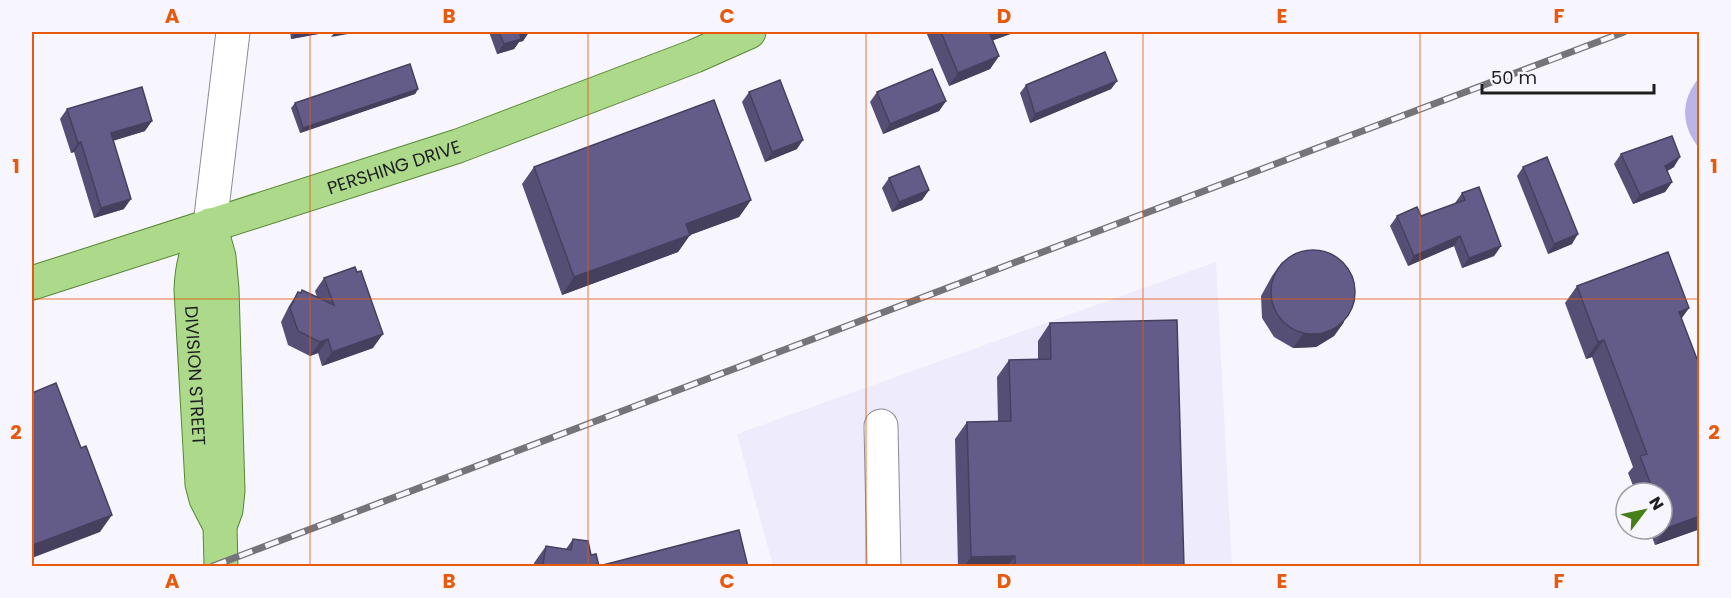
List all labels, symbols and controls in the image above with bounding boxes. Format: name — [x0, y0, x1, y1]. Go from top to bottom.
text: A — [165, 2, 180, 30]
text: B — [442, 2, 456, 30]
text: C — [719, 2, 735, 30]
text: D — [997, 2, 1011, 30]
text: E — [1277, 2, 1287, 30]
text: F — [1554, 2, 1565, 30]
scale bar — [1482, 57, 1654, 95]
text: 50 m — [1491, 65, 1537, 90]
street label: PERSHING DRIVE — [324, 133, 464, 200]
text: 1 — [12, 152, 20, 180]
text: 1 — [1710, 152, 1718, 180]
street label: DIVISION STREET — [179, 305, 212, 446]
text: 2 — [10, 418, 22, 446]
text: 2 — [1708, 418, 1720, 446]
north arrow — [1614, 481, 1674, 541]
text: N — [1643, 492, 1669, 515]
text: A — [165, 567, 180, 595]
text: B — [442, 567, 456, 595]
text: C — [719, 567, 735, 595]
text: D — [997, 567, 1011, 595]
text: E — [1277, 567, 1287, 595]
text: F — [1554, 567, 1565, 595]

